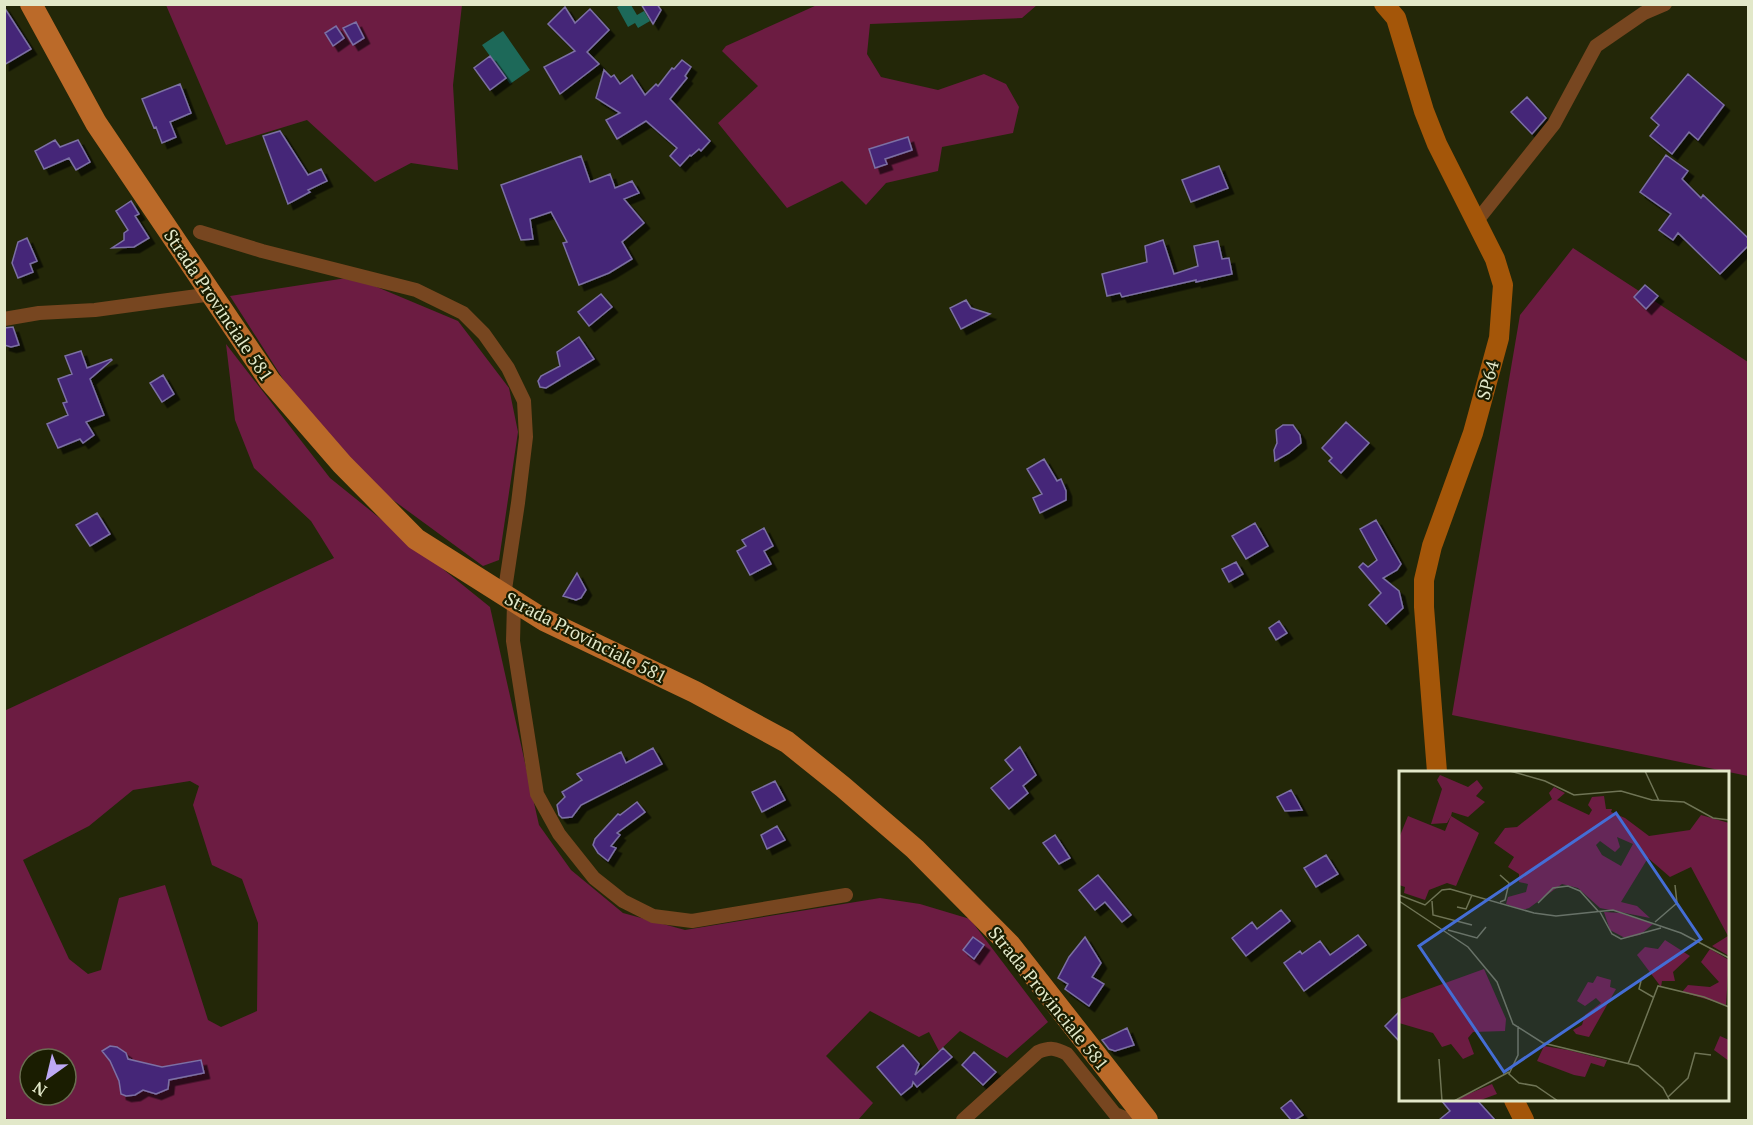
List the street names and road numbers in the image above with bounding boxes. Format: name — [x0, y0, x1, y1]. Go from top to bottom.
street label: Strada Provinciale 581 — [159, 224, 279, 386]
street label: SP64 — [1470, 357, 1504, 402]
street label: Strada Provinciale 581 — [501, 586, 671, 688]
street label: Strada Provinciale 581 — [983, 921, 1115, 1075]

